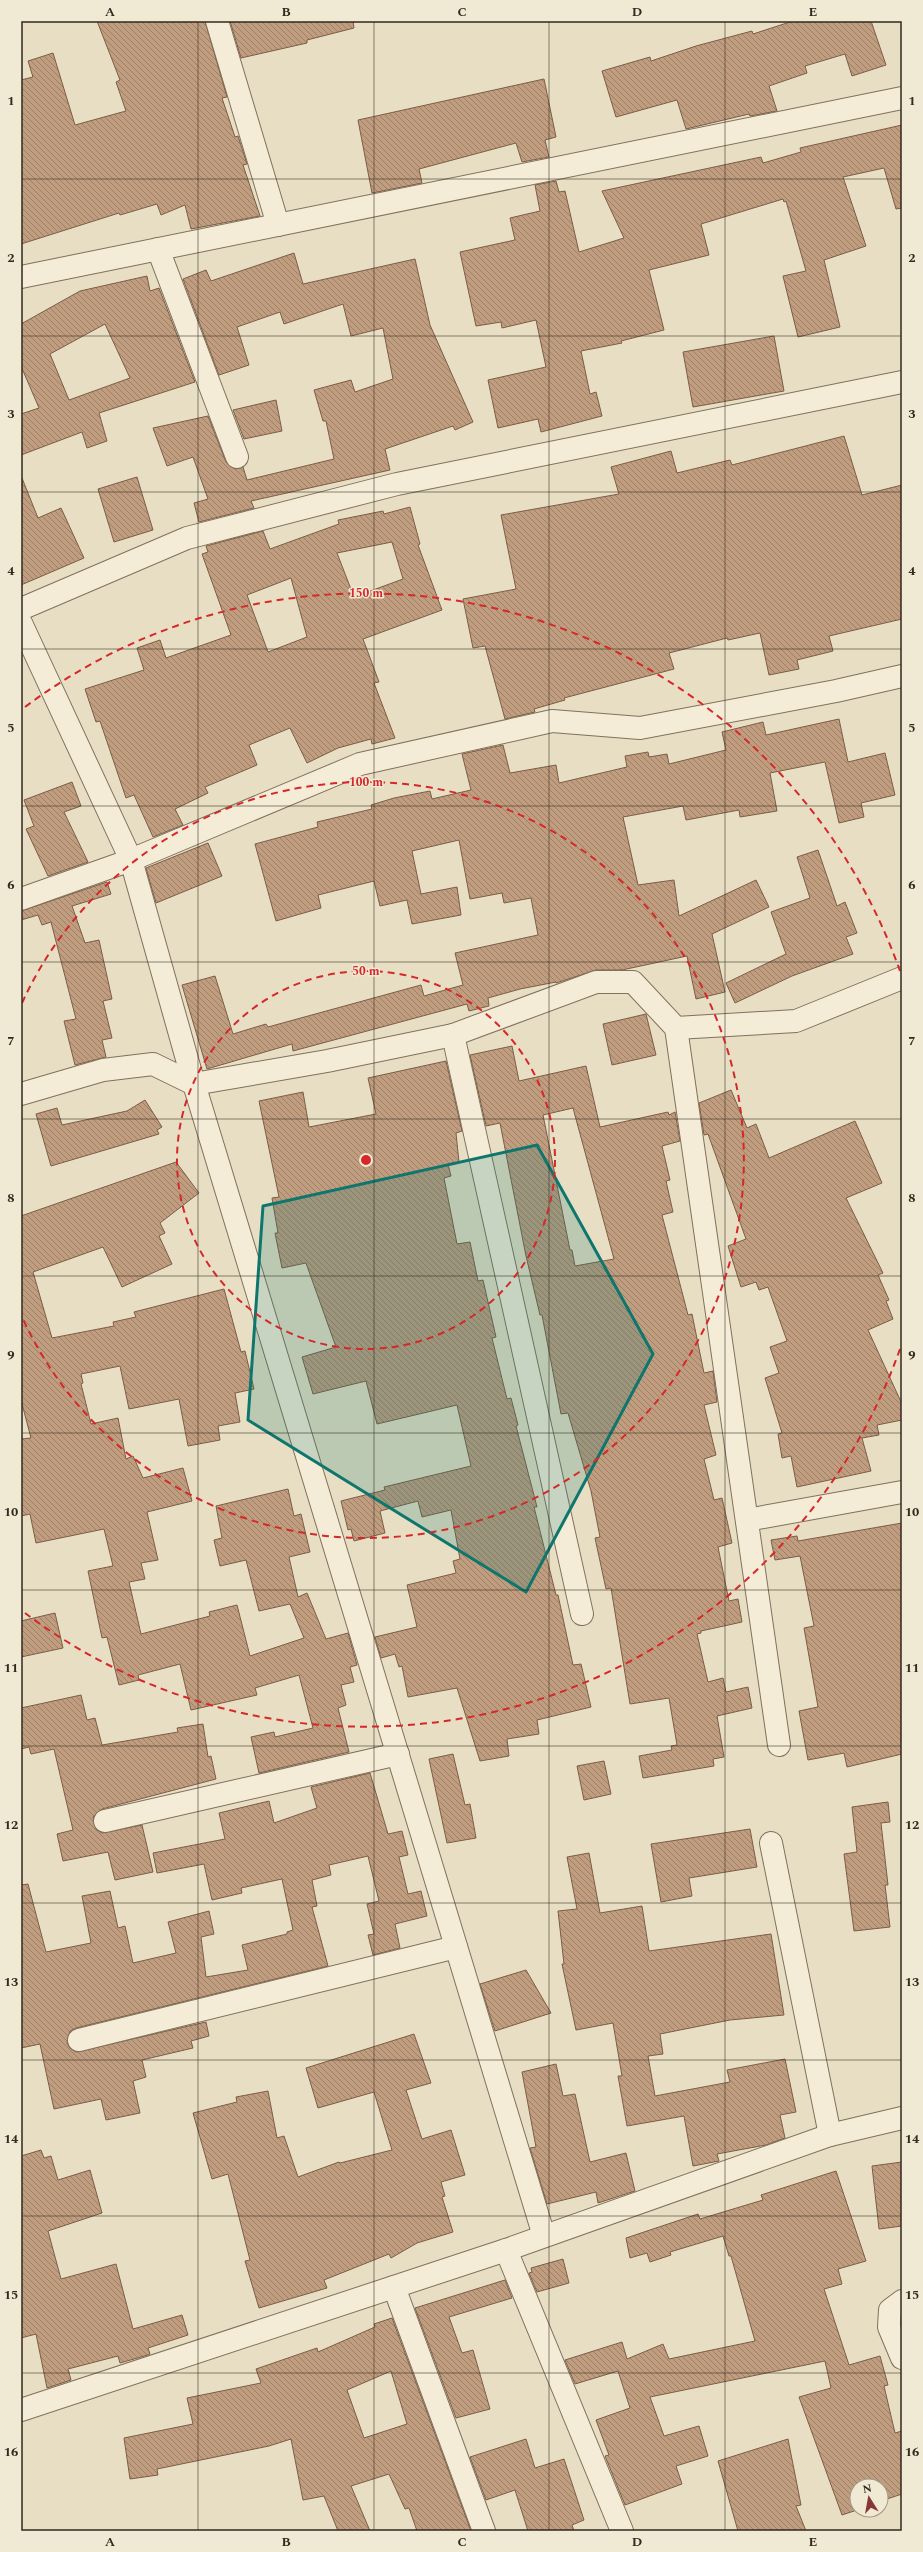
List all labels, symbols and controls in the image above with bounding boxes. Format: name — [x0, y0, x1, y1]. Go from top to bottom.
text: A — [105, 2, 115, 22]
text: B — [281, 2, 291, 22]
text: C — [457, 2, 467, 22]
text: D — [632, 2, 642, 22]
text: E — [809, 2, 818, 22]
text: 1 — [7, 91, 15, 111]
text: 1 — [908, 91, 916, 111]
text: 2 — [7, 248, 15, 268]
text: 2 — [908, 248, 916, 268]
text: 3 — [7, 404, 15, 424]
text: 3 — [908, 404, 916, 424]
text: 4 — [7, 561, 15, 581]
text: 4 — [908, 561, 916, 581]
text: 150 m — [349, 584, 383, 603]
text: 5 — [7, 718, 15, 738]
text: 5 — [908, 718, 916, 738]
text: 100 m — [349, 773, 383, 792]
text: 6 — [7, 875, 15, 895]
text: 6 — [908, 875, 916, 895]
text: 50 m — [352, 962, 380, 981]
text: 7 — [7, 1031, 15, 1051]
text: 7 — [908, 1031, 916, 1051]
centre of rings — [359, 1153, 373, 1167]
text: 8 — [7, 1188, 15, 1208]
text: 8 — [908, 1188, 916, 1208]
text: 9 — [7, 1345, 15, 1365]
text: 9 — [908, 1345, 916, 1365]
text: 10 — [4, 1502, 18, 1522]
text: 10 — [905, 1502, 919, 1522]
text: 11 — [4, 1658, 18, 1678]
text: 11 — [905, 1658, 919, 1678]
text: 12 — [4, 1815, 18, 1835]
text: 12 — [905, 1815, 919, 1835]
text: 13 — [4, 1972, 18, 1992]
text: 13 — [905, 1972, 919, 1992]
text: 14 — [4, 2129, 19, 2149]
text: 14 — [905, 2129, 920, 2149]
text: 15 — [4, 2285, 18, 2305]
text: 15 — [905, 2285, 919, 2305]
text: 16 — [4, 2442, 18, 2462]
text: 16 — [905, 2442, 919, 2462]
north arrow — [849, 2478, 889, 2518]
text: N — [861, 2479, 873, 2498]
text: A — [105, 2532, 115, 2552]
text: B — [281, 2532, 291, 2552]
text: C — [457, 2532, 467, 2552]
text: D — [632, 2532, 642, 2552]
text: E — [809, 2532, 818, 2552]

